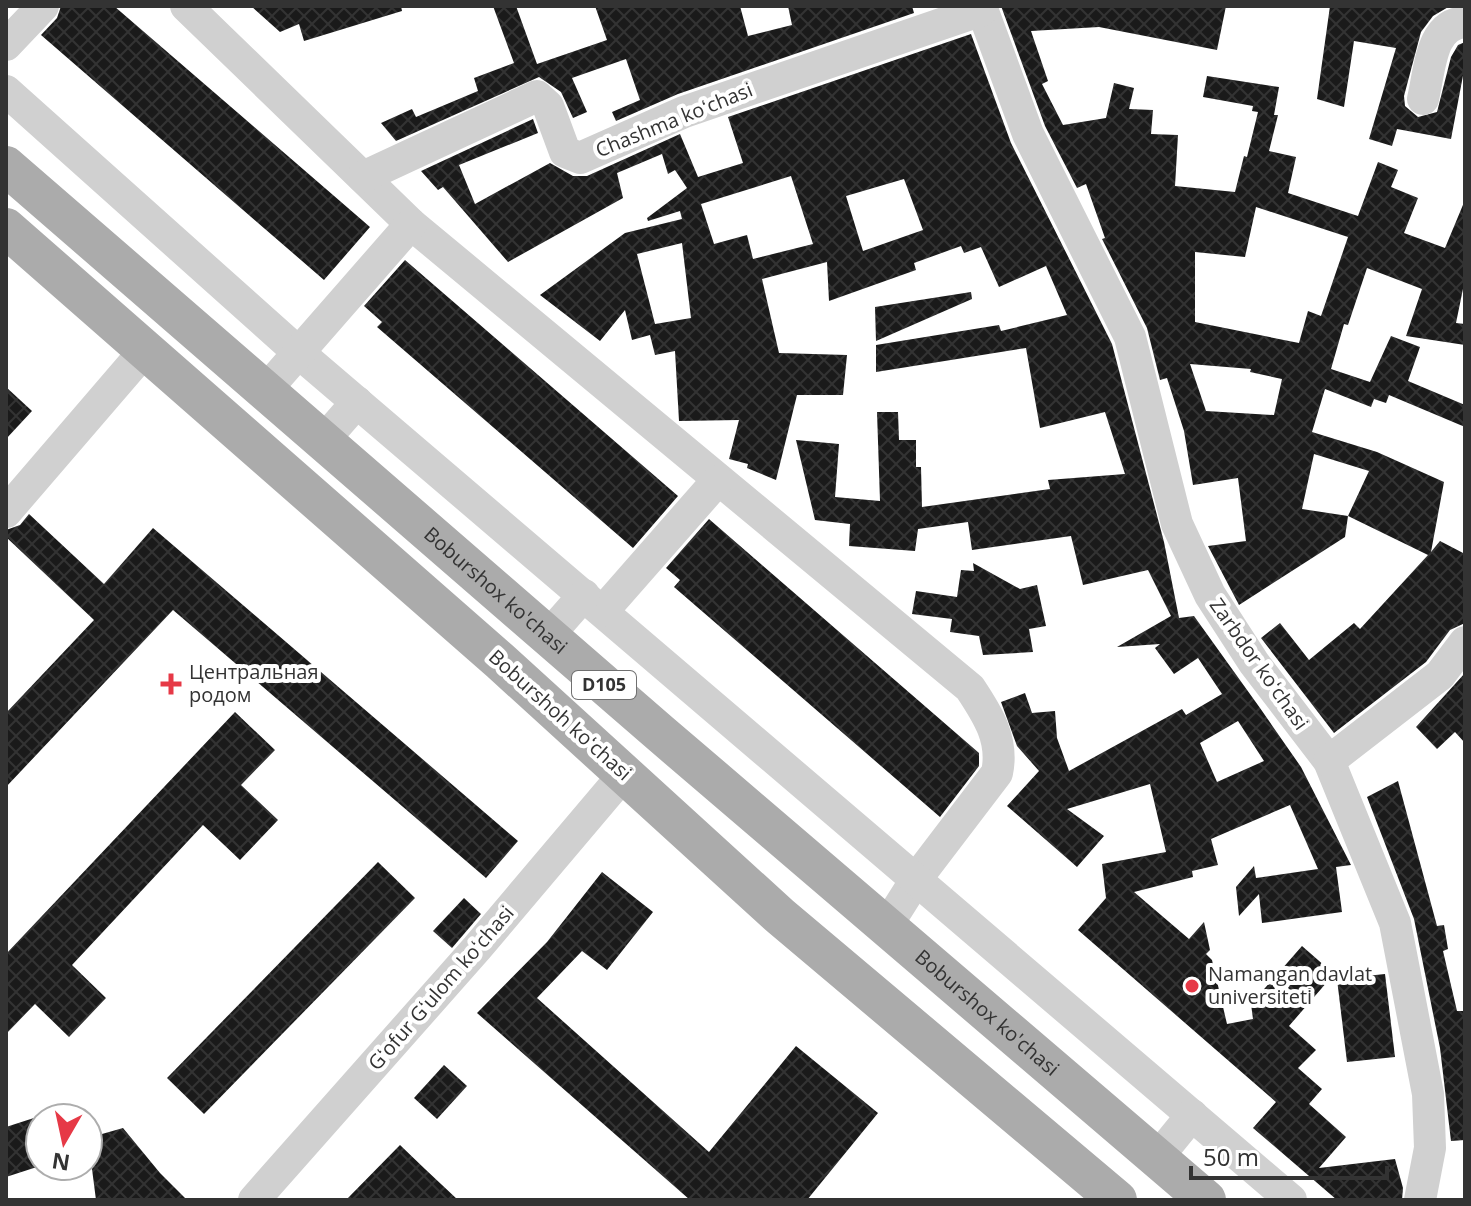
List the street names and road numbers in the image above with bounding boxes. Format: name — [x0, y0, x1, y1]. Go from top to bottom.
street label: Chashma koʻchasi — [591, 76, 756, 163]
street label: Boburshox ko'chasi — [418, 520, 573, 660]
street label: Zarbdor koʻchasi — [1204, 592, 1315, 735]
street label: Boburshoh koʻchasi — [483, 643, 638, 786]
road number: D105 — [572, 671, 636, 699]
street label: Gʻofur Gʻulom koʻchasi — [362, 900, 520, 1076]
street label: Boburshox ko'chasi — [910, 943, 1065, 1082]

